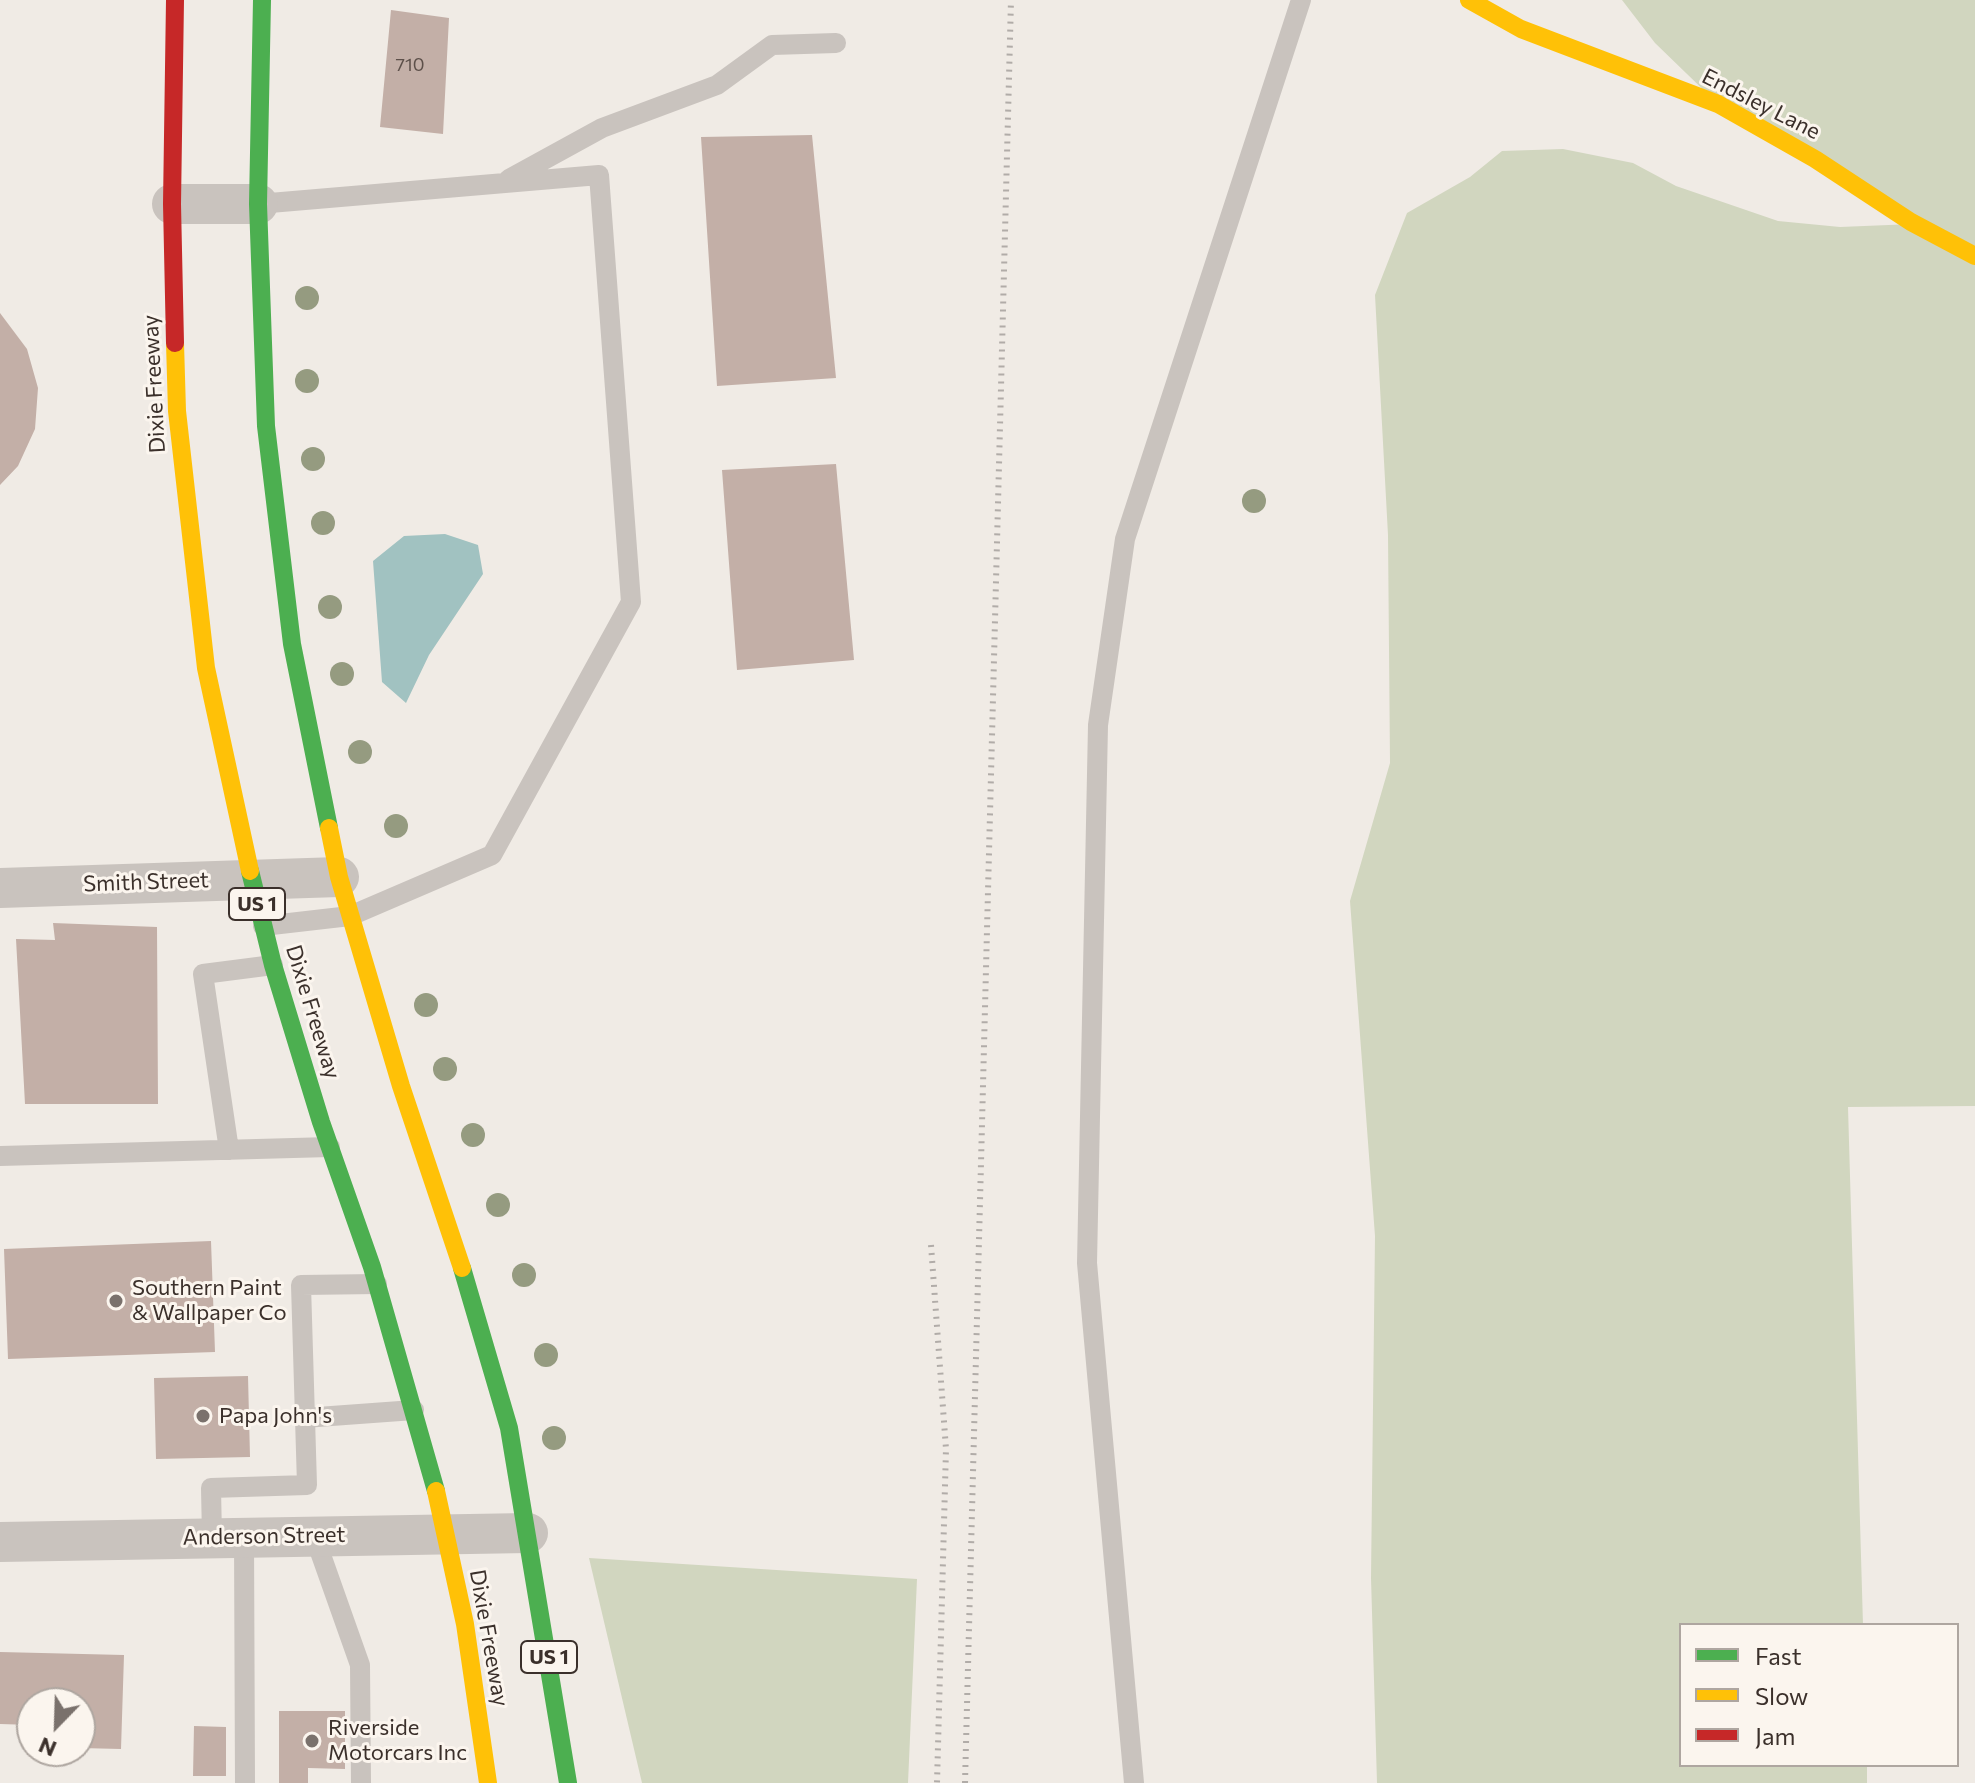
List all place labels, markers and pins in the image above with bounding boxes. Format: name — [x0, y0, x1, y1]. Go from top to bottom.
place label: Southern Paint & Wallpaper Co — [132, 1275, 287, 1326]
marker: Southern Paint & Wallpaper Co — [107, 1292, 125, 1310]
place label: Papa John's — [219, 1403, 332, 1429]
marker: Papa John's — [194, 1407, 212, 1425]
place label: Riverside Motorcars Inc — [328, 1715, 467, 1766]
marker: Riverside Motorcars Inc — [303, 1732, 321, 1750]

